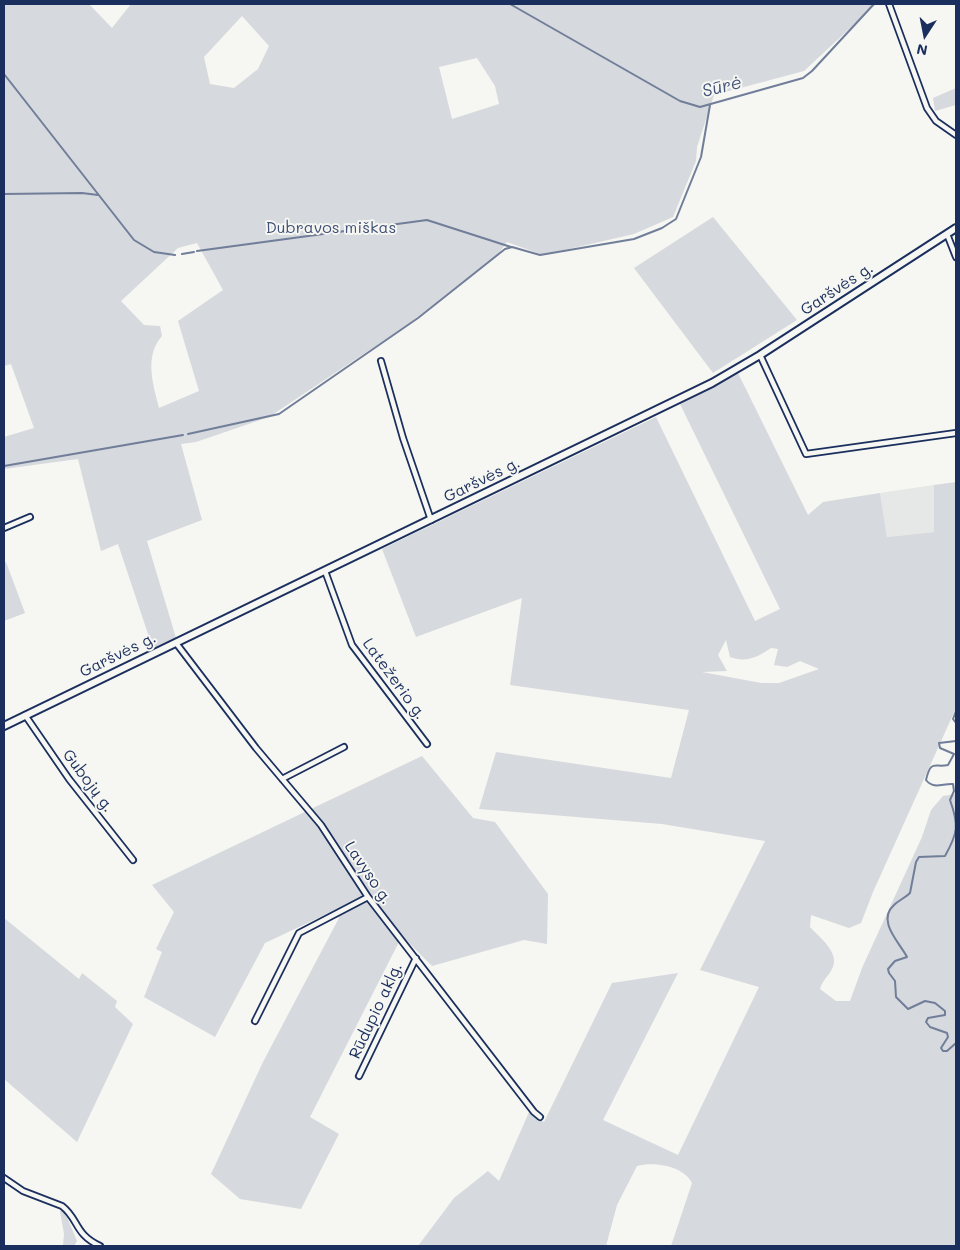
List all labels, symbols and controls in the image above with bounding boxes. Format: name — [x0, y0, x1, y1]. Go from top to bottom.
north arrow — [900, 10, 950, 60]
text: N — [915, 40, 929, 61]
water label: Sūrė — [700, 72, 744, 102]
park label: Dubravos miškas — [266, 218, 396, 238]
street label: Garšvės g. — [797, 258, 877, 320]
street label: Garšvės g. — [441, 453, 523, 507]
street label: Garšvės g. — [77, 628, 159, 682]
street label: Latežerio g. — [358, 635, 430, 723]
street label: Gubojų g. — [58, 746, 118, 816]
street label: Lavyso g. — [340, 838, 396, 908]
street label: Rūdupio aklg. — [345, 960, 407, 1062]

